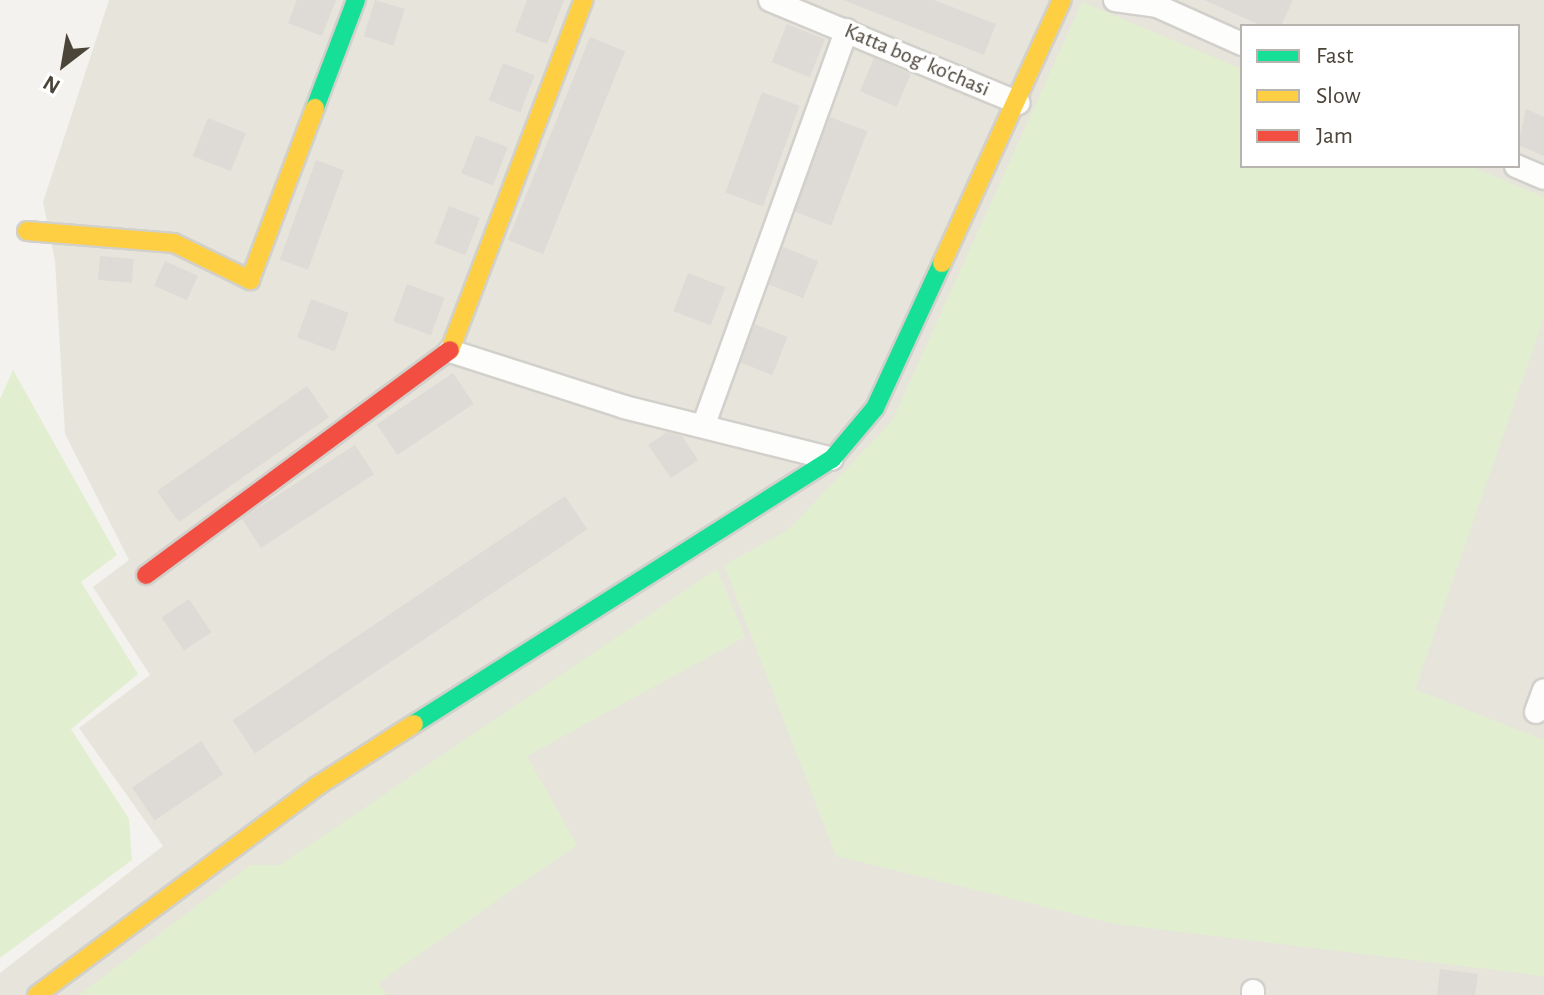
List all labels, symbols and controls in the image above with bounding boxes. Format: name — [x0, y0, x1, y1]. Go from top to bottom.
street label: Katta bog' ko'chasi — [840, 18, 994, 102]
north arrow — [24, 24, 104, 104]
legend — [1240, 24, 1520, 168]
text: Fast — [1316, 44, 1353, 68]
text: N — [39, 71, 64, 98]
text: Slow — [1316, 84, 1361, 108]
text: Jam — [1316, 124, 1353, 148]

